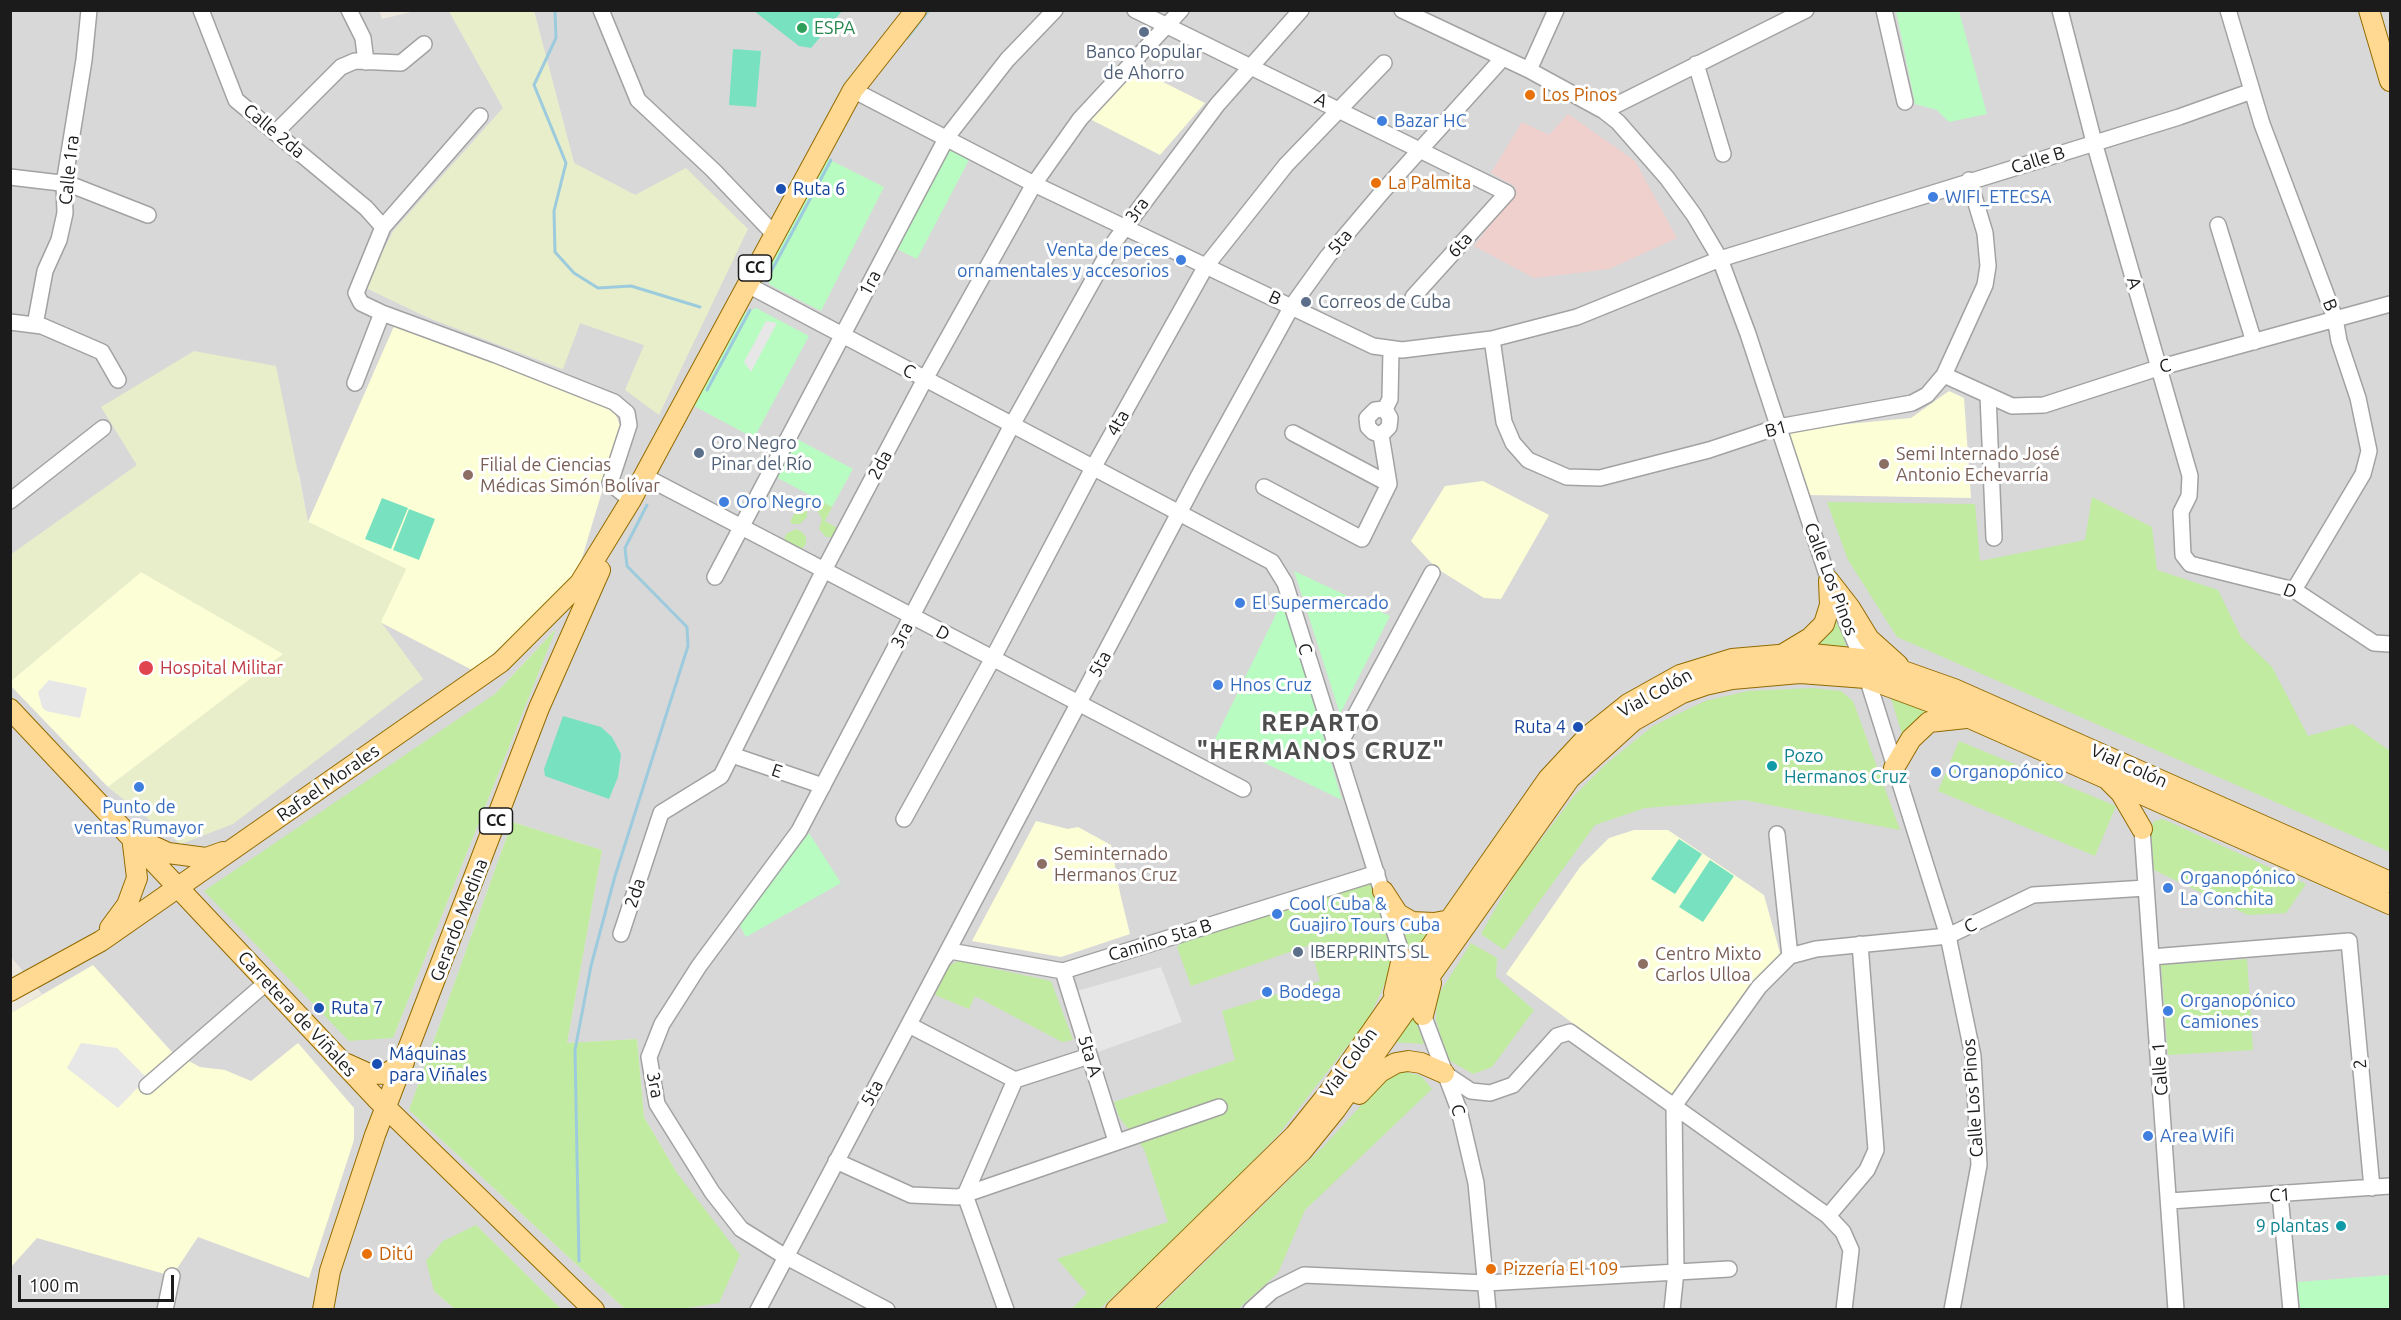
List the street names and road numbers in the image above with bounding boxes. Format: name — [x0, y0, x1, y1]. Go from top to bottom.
street label: A — [1311, 88, 1331, 112]
street label: Calle 2da — [239, 99, 309, 163]
street label: Calle 1ra — [55, 134, 83, 206]
street label: Calle B — [2008, 142, 2068, 178]
street label: 3ra — [1121, 193, 1153, 227]
street label: 5ta — [1323, 225, 1357, 259]
street label: 6ta — [1443, 228, 1477, 262]
road number: CC — [738, 255, 771, 281]
street label: 1ra — [854, 266, 886, 300]
street label: A — [2122, 274, 2146, 292]
street label: B — [1265, 286, 1285, 310]
street label: B — [2318, 296, 2342, 314]
street label: C — [2157, 354, 2173, 378]
street label: C — [899, 359, 919, 383]
street label: 4ta — [1102, 406, 1134, 440]
street label: B1 — [1763, 416, 1789, 442]
street label: 2da — [863, 447, 897, 483]
street label: Calle Los Pinos — [1800, 519, 1862, 639]
street label: D — [2280, 579, 2300, 603]
street label: 3ra — [886, 618, 918, 652]
street label: D — [932, 620, 954, 646]
street label: C — [1293, 640, 1317, 658]
street label: 5ta — [1084, 647, 1116, 681]
street label: Vial Colón — [1614, 664, 1696, 722]
street label: Rafael Morales — [273, 740, 383, 826]
street label: Vial Colón — [2087, 740, 2171, 792]
street label: E — [769, 759, 785, 783]
road number: CC — [480, 808, 512, 834]
street label: Gerardo Medina — [426, 855, 492, 985]
street label: 2da — [620, 875, 650, 911]
street label: Camino 5ta B — [1106, 914, 1214, 966]
street label: C — [1960, 914, 1980, 938]
street label: Carretera de Viñales — [233, 947, 361, 1081]
street label: Vial Colón — [1316, 1024, 1382, 1102]
street label: 5ta A — [1073, 1033, 1107, 1079]
street label: Calle Los Pinos — [1958, 1038, 1988, 1158]
street label: Calle 1 — [2147, 1041, 2173, 1097]
street label: 2 — [2349, 1058, 2371, 1070]
street label: 3ra — [642, 1070, 668, 1100]
street label: 5ta — [856, 1076, 888, 1110]
street label: C — [1446, 1101, 1470, 1119]
street label: C1 — [2269, 1183, 2291, 1207]

